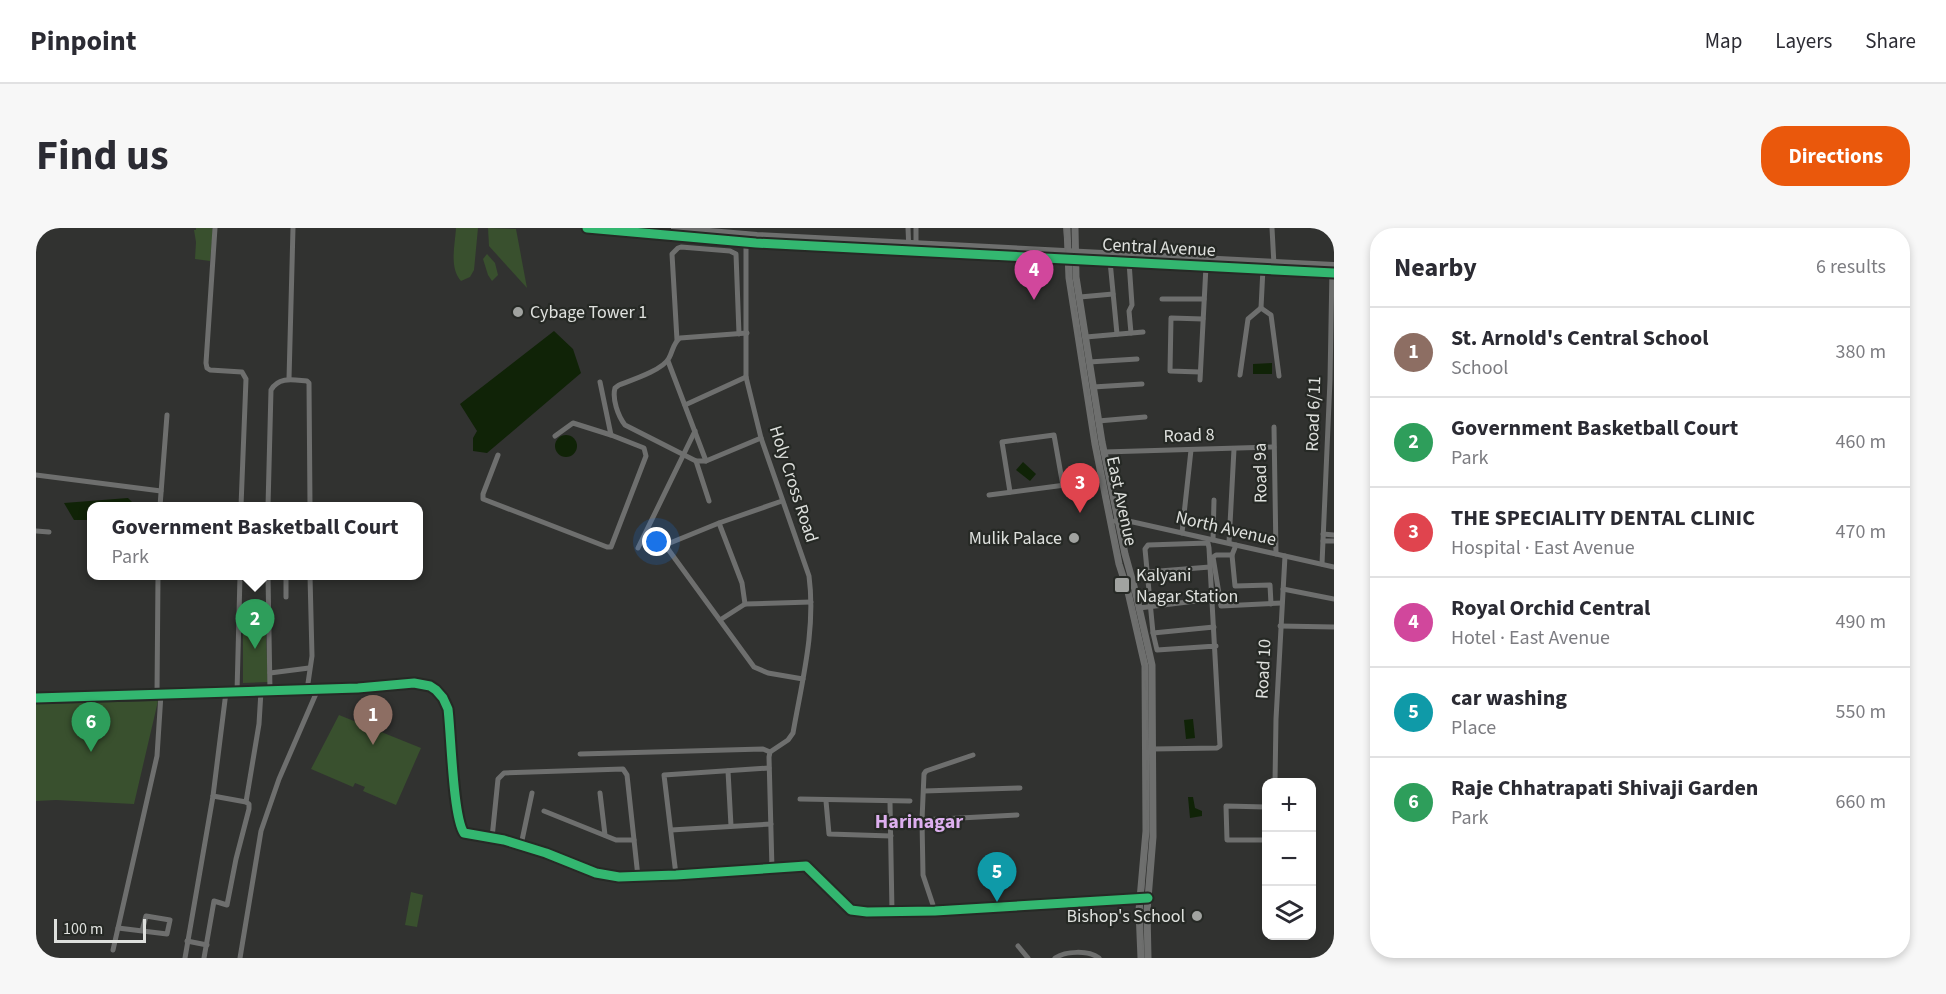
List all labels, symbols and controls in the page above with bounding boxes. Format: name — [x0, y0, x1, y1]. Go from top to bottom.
text: Pinpoint — [30, 21, 137, 61]
text: Map — [1705, 26, 1742, 56]
text: Layers — [1775, 26, 1832, 56]
text: Share — [1865, 26, 1916, 56]
text: Find us — [36, 126, 169, 186]
button: Directions — [1761, 126, 1910, 186]
street label: Central Avenue — [1102, 232, 1216, 263]
text: Nearby — [1394, 249, 1477, 286]
pin: 4 — [1014, 250, 1054, 300]
text: 6 results — [1816, 253, 1886, 281]
place label: Cybage Tower 1 — [530, 300, 647, 325]
marker: Cybage Tower 1 — [511, 305, 525, 319]
text: St. Arnold's Central School — [1451, 322, 1709, 354]
text: 1 — [1408, 338, 1419, 366]
text: 380 m — [1836, 338, 1886, 366]
text: School — [1451, 354, 1508, 382]
street label: Road 6/11 — [1300, 376, 1327, 452]
text: Government Basketball Court — [1451, 412, 1738, 444]
street label: Road 8 — [1163, 422, 1215, 449]
street label: Holy Cross Road — [763, 423, 824, 546]
text: 2 — [1408, 428, 1419, 456]
text: 460 m — [1836, 428, 1886, 456]
street label: Road 9a — [1247, 443, 1274, 503]
text: Park — [1451, 444, 1488, 472]
street label: East Avenue — [1100, 454, 1143, 548]
pin: 3 — [1060, 464, 1100, 513]
popup — [87, 502, 423, 580]
text: THE SPECIALITY DENTAL CLINIC — [1451, 502, 1755, 534]
street label: North Avenue — [1173, 505, 1279, 552]
text: Government Basketball Court — [111, 511, 399, 543]
text: 3 — [1408, 518, 1419, 546]
text: 470 m — [1836, 518, 1886, 546]
place label: Mulik Palace — [969, 526, 1062, 551]
your location — [642, 527, 671, 556]
marker: Mulik Palace — [1067, 531, 1081, 545]
text: Hospital · East Avenue — [1451, 534, 1635, 562]
text: Park — [111, 543, 149, 571]
place label: Kalyani Nagar Station — [1136, 563, 1238, 609]
marker: Kalyani Nagar Station — [1113, 576, 1131, 594]
text: Royal Orchid Central — [1451, 592, 1650, 624]
pin: 2 — [236, 600, 274, 649]
text: 4 — [1408, 608, 1419, 636]
text: 490 m — [1836, 608, 1886, 636]
text: Hotel · East Avenue — [1451, 624, 1610, 652]
street label: Road 10 — [1249, 638, 1278, 700]
text: car washing — [1451, 682, 1567, 714]
pin: 1 — [354, 696, 392, 745]
text: 5 — [1408, 698, 1419, 726]
text: 550 m — [1836, 698, 1886, 726]
pin: 6 — [72, 702, 110, 752]
text: Place — [1451, 714, 1496, 742]
text: Raje Chhatrapati Shivaji Garden — [1451, 772, 1758, 804]
map controls — [1262, 778, 1316, 940]
button: + — [1262, 778, 1316, 832]
text: 6 — [1408, 788, 1419, 816]
text: 660 m — [1836, 788, 1886, 816]
text: Park — [1451, 804, 1488, 832]
district label: Harinagar — [875, 808, 963, 836]
button: − — [1262, 832, 1316, 886]
pin: 5 — [978, 852, 1016, 902]
button: layers — [1262, 886, 1316, 940]
place label: Bishop's School — [1066, 904, 1185, 929]
marker: Bishop's School — [1190, 909, 1204, 923]
scale bar — [54, 916, 146, 944]
text: 100 m — [63, 918, 103, 940]

